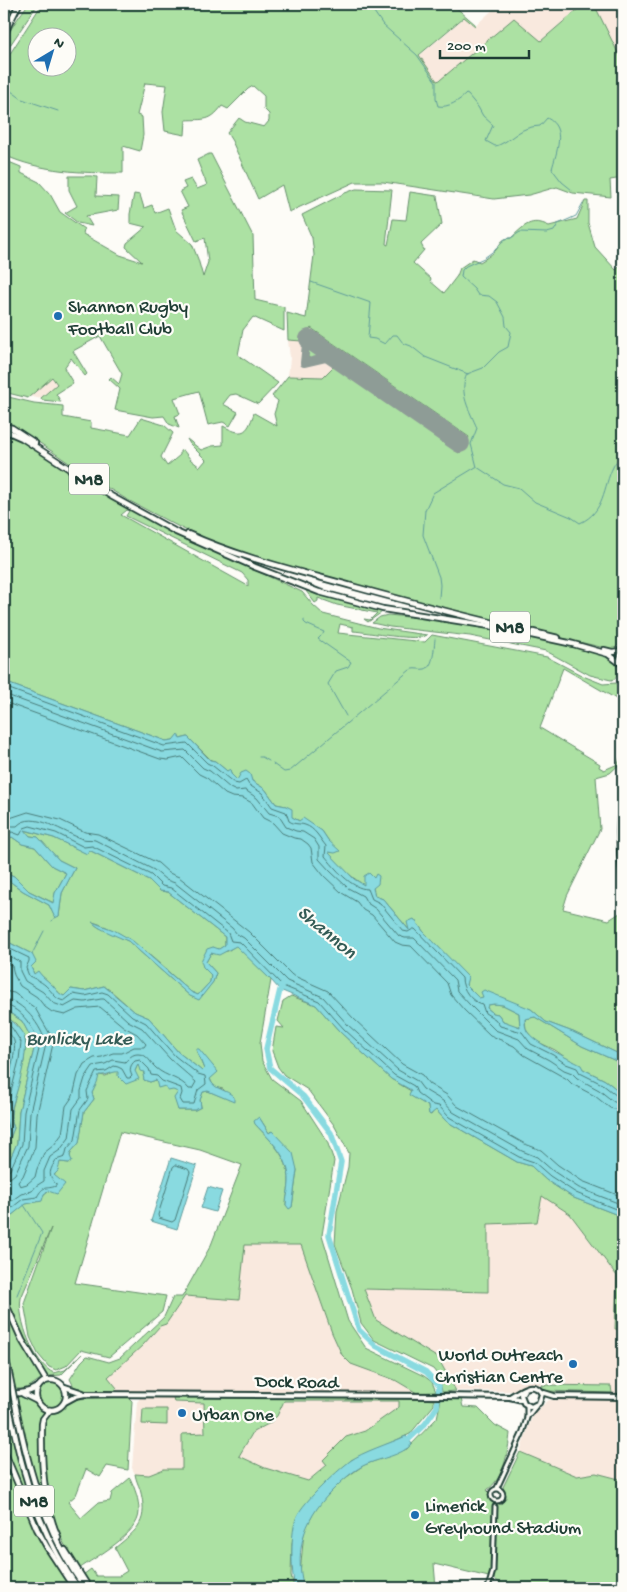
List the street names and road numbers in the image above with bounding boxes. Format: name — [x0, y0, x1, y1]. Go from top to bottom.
road number: N18 — [69, 464, 109, 494]
road number: N18 — [490, 612, 530, 642]
street label: Dock Road — [253, 1371, 341, 1396]
road number: N18 — [14, 1485, 54, 1516]

